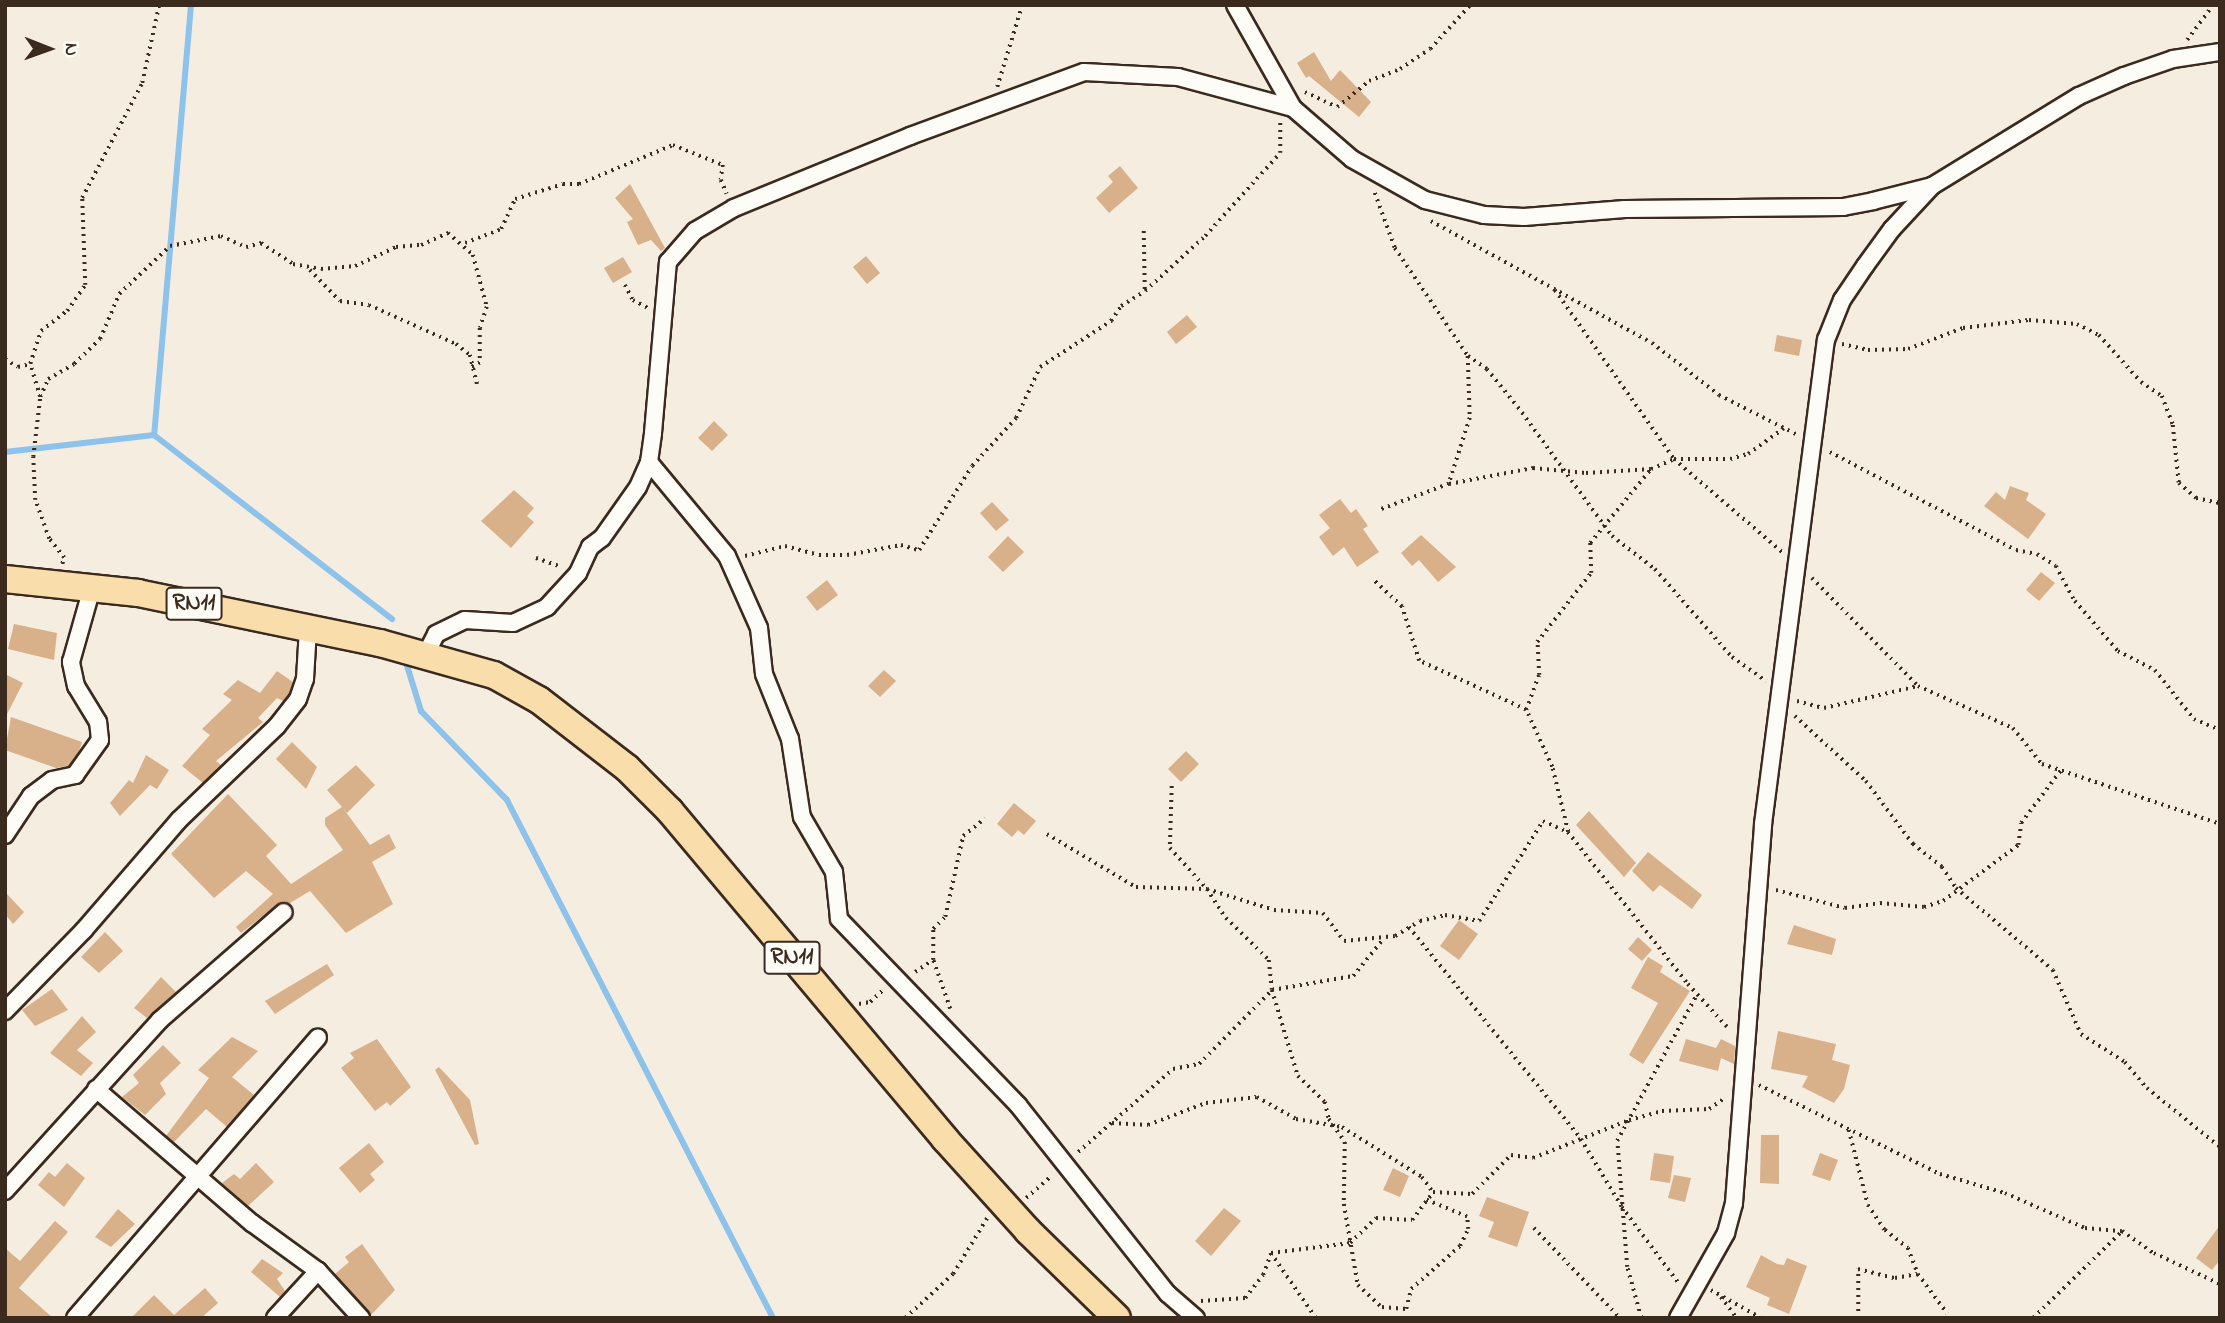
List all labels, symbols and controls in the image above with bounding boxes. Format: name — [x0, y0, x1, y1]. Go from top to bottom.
north arrow — [14, 14, 84, 84]
text: N — [57, 43, 84, 56]
road number: RN11 — [164, 584, 224, 624]
road number: RN11 — [762, 939, 822, 978]

